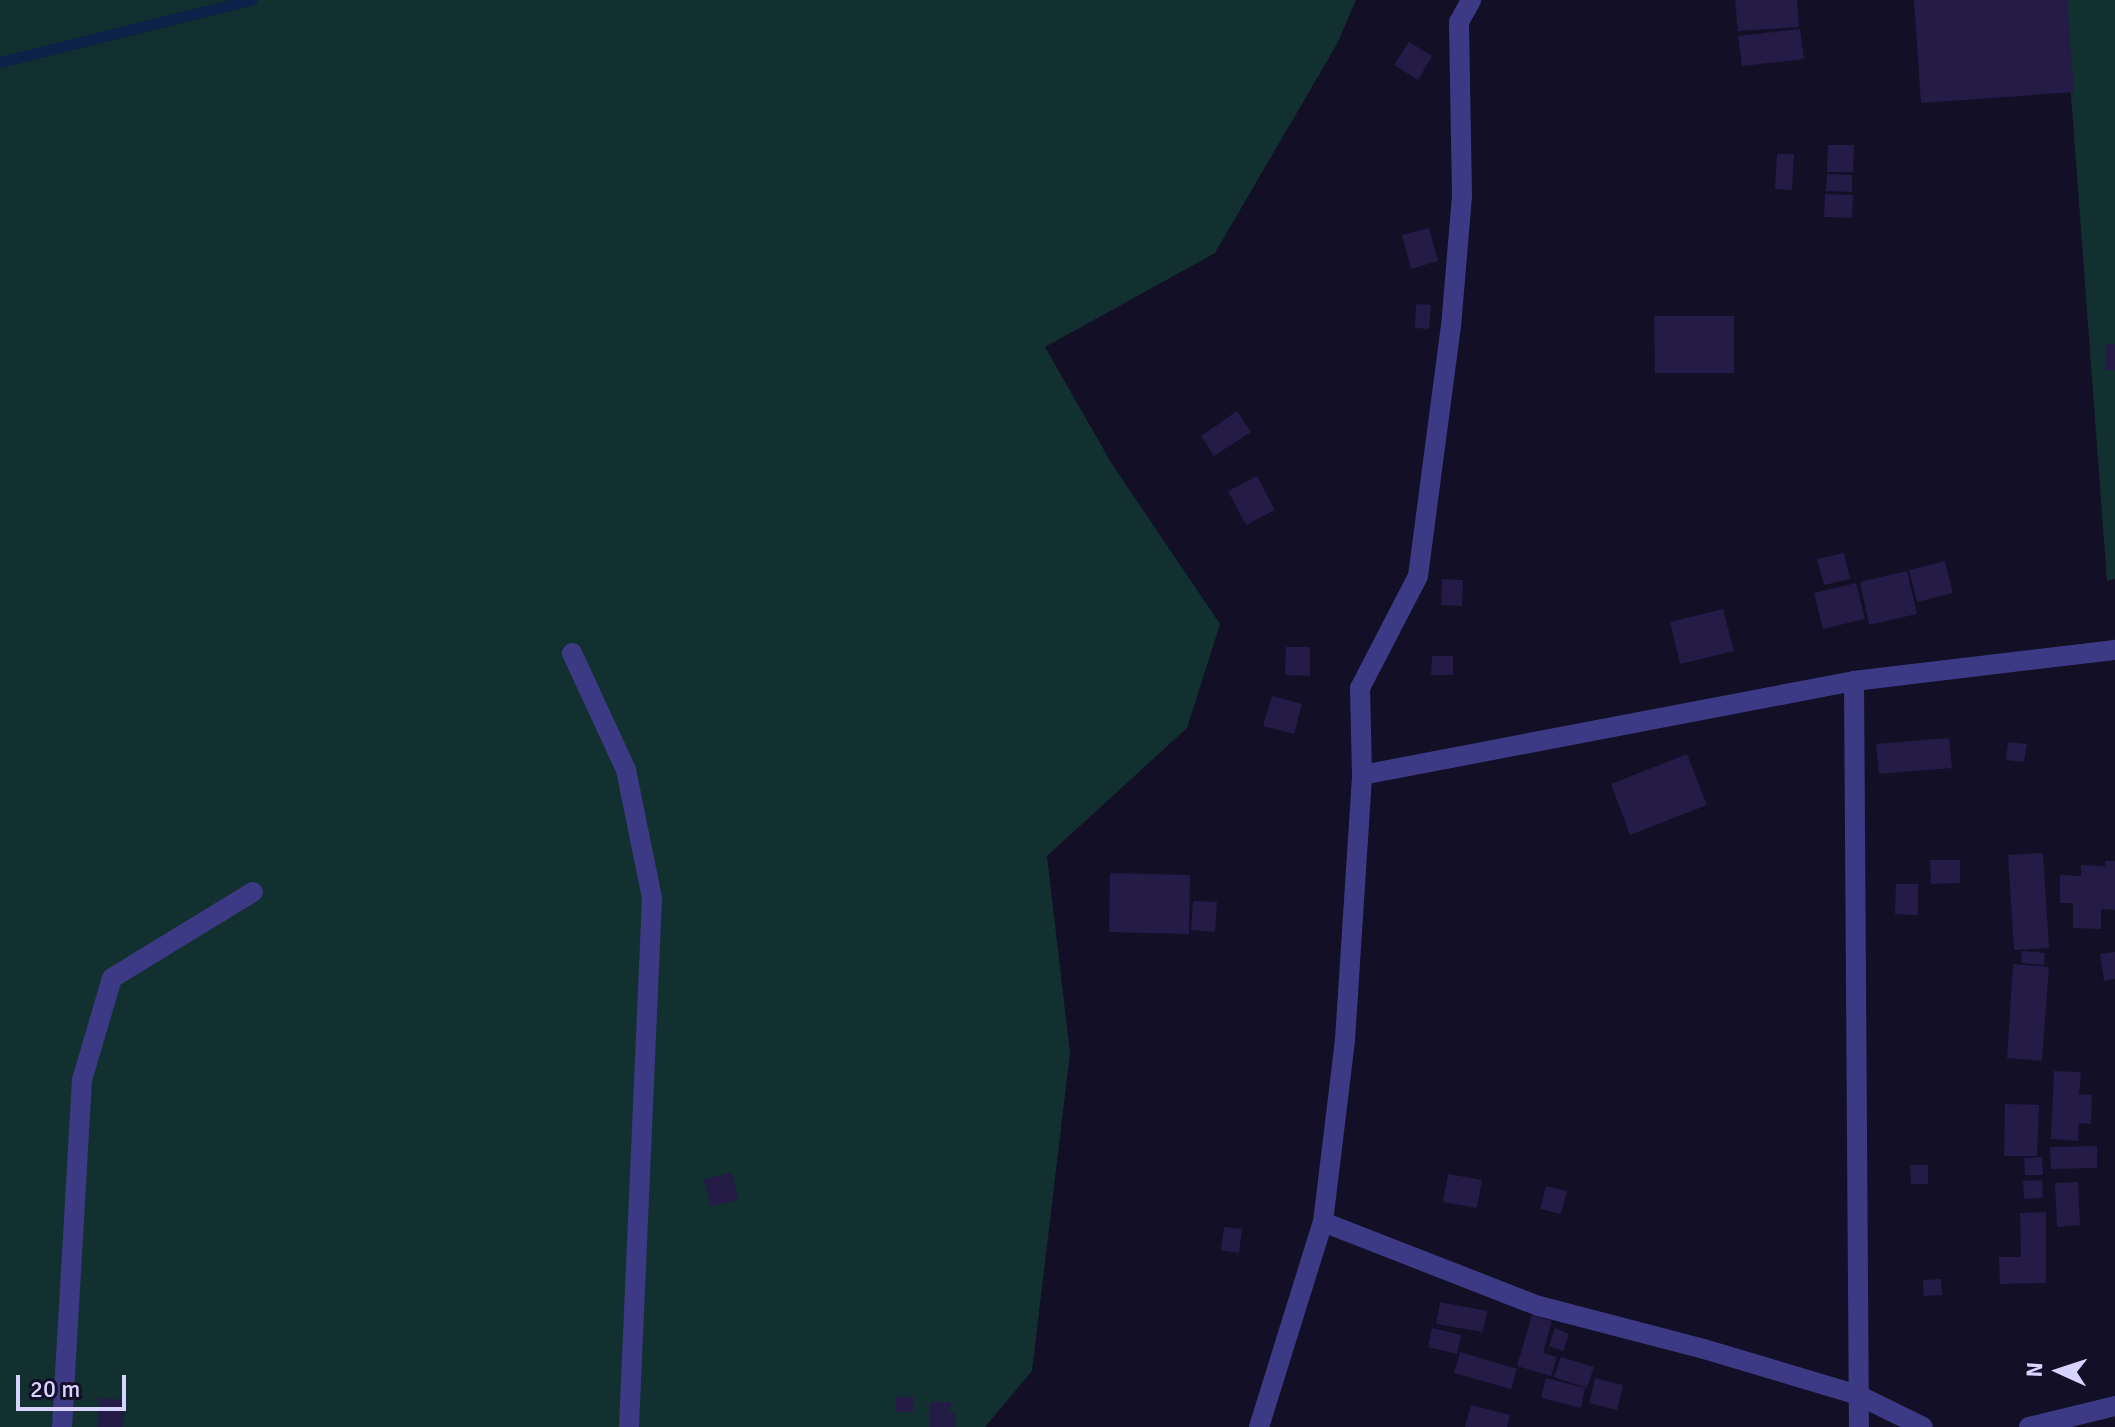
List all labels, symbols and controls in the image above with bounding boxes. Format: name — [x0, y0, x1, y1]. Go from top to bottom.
north arrow — [2019, 1331, 2099, 1411]
scale bar — [20, 1359, 130, 1409]
text: N — [2021, 1361, 2048, 1378]
text: 20 m — [30, 1374, 80, 1404]

